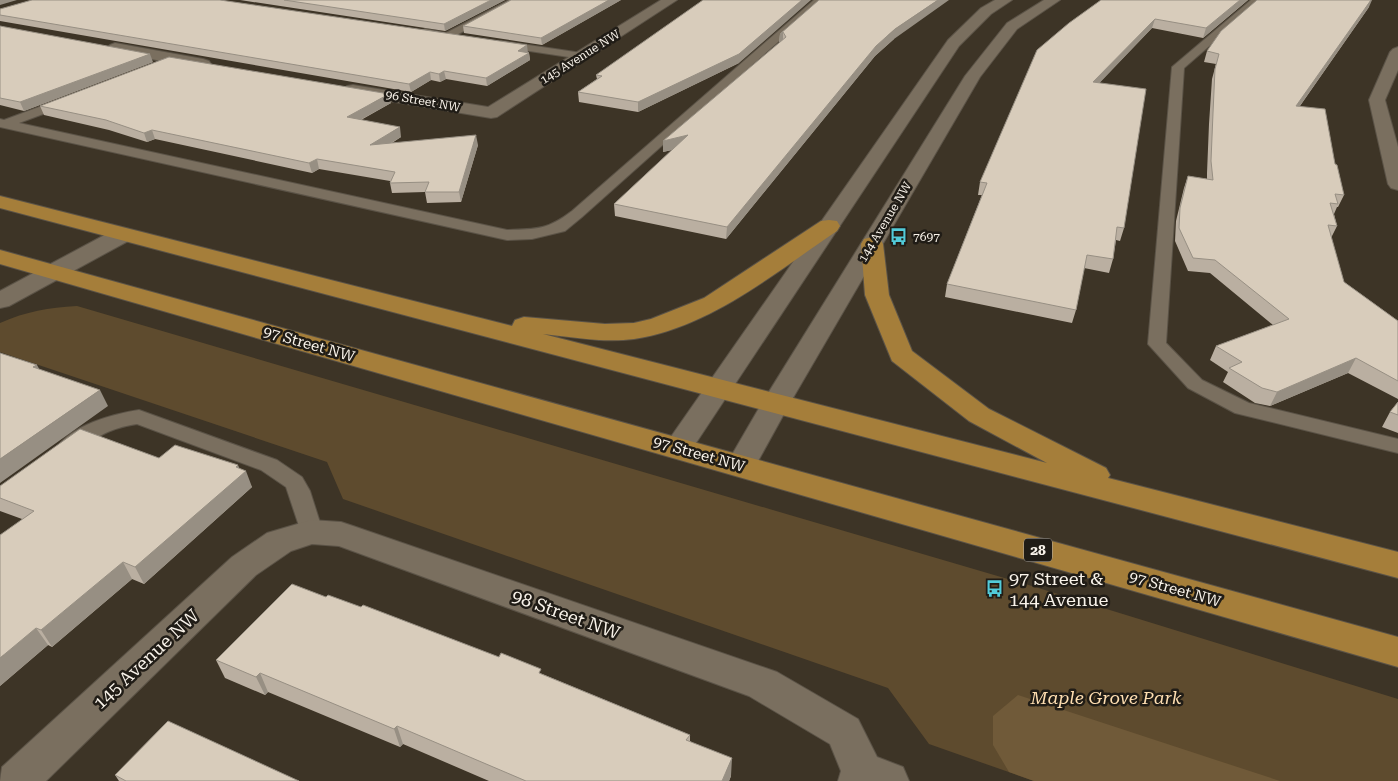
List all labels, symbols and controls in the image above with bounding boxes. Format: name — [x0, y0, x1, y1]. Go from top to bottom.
street label: 145 Avenue NW — [538, 27, 623, 87]
street label: 96 Street NW — [385, 88, 462, 115]
street label: 144 Avenue NW — [856, 179, 915, 265]
bus stop icon: 7697 — [889, 227, 909, 247]
place label: 7697 — [913, 230, 940, 244]
street label: 97 Street NW — [261, 322, 358, 366]
street label: 97 Street NW — [651, 432, 748, 476]
road number: 28 — [1024, 538, 1052, 562]
street label: 97 Street NW — [1127, 567, 1224, 611]
place label: 97 Street & 144 Avenue — [1009, 568, 1108, 610]
bus stop icon: 97 Street & 144 Avenue — [985, 578, 1005, 598]
street label: 98 Street NW — [509, 585, 624, 644]
street label: 145 Avenue NW — [89, 604, 204, 713]
park label: Maple Grove Park — [1030, 687, 1182, 708]

